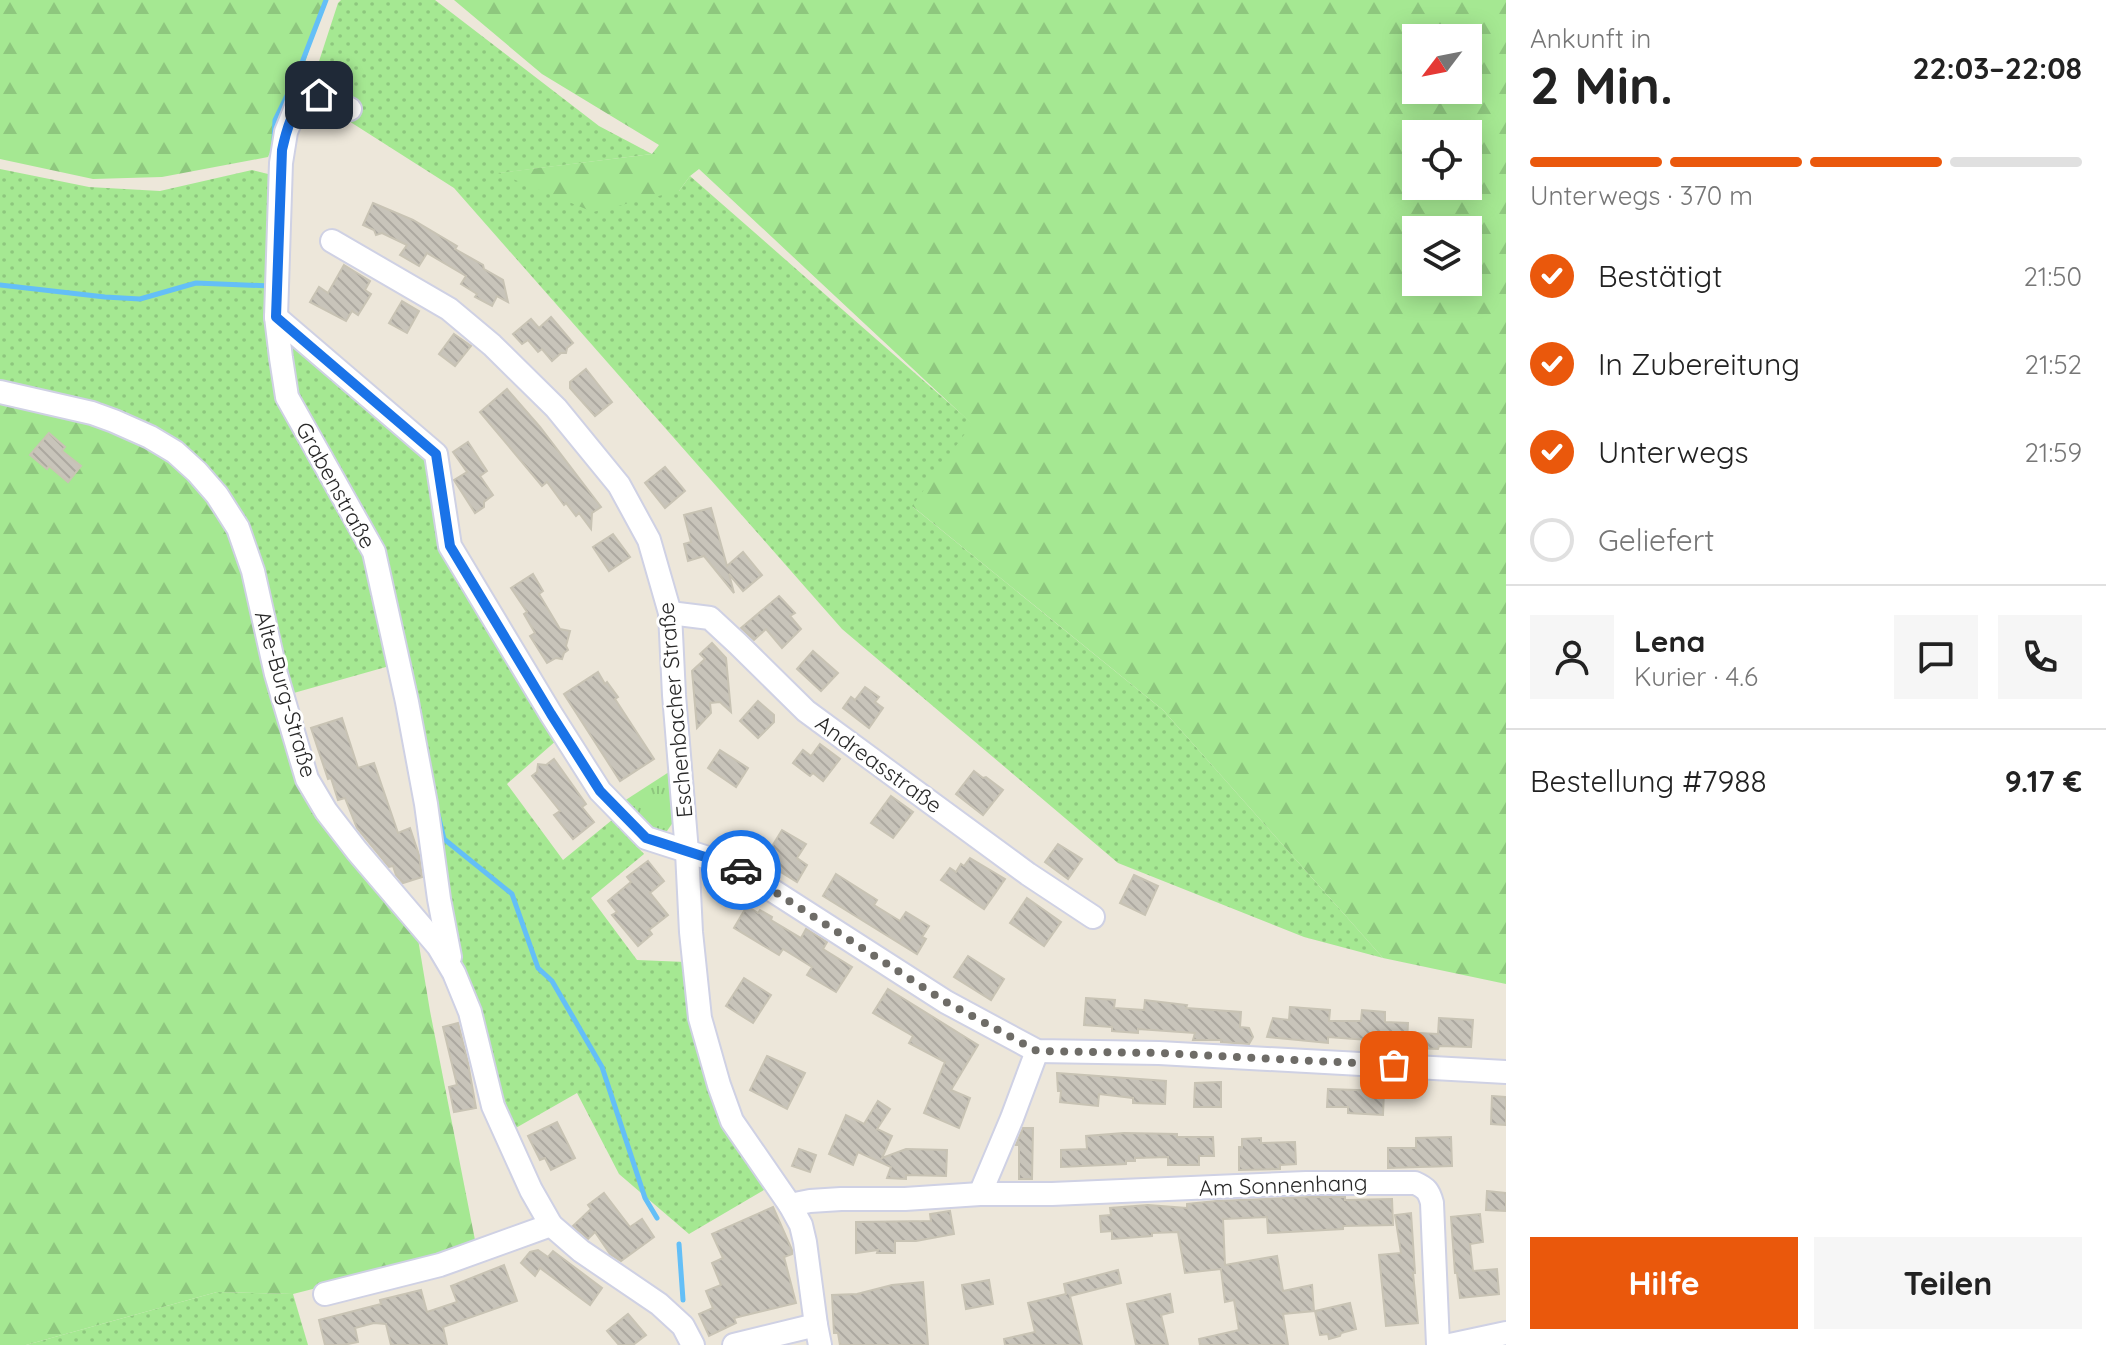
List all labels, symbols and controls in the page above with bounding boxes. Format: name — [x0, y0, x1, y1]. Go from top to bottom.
text: Ankunft in — [1530, 22, 1651, 55]
north arrow — [1402, 24, 1482, 104]
map controls — [1402, 24, 1482, 296]
text: 22:03–22:08 — [1912, 49, 2082, 87]
text: 2 Min. — [1530, 52, 1673, 117]
pin — [285, 61, 353, 129]
icon: home — [297, 73, 341, 117]
button: locate — [1402, 120, 1482, 200]
text: Unterwegs · 370 m — [1530, 179, 1753, 212]
button: layers — [1402, 216, 1482, 296]
icon: check — [1530, 254, 1574, 298]
text: Bestätigt — [1598, 257, 1722, 295]
text: 21:50 — [2023, 260, 2082, 293]
icon: check — [1530, 342, 1574, 386]
text: In Zubereitung — [1598, 345, 1800, 383]
text: 21:52 — [2025, 348, 2082, 381]
street label: Grabenstraße — [290, 417, 382, 553]
icon: check — [1530, 430, 1574, 474]
text: Unterwegs — [1598, 433, 1749, 471]
text: 21:59 — [2024, 436, 2082, 469]
text: Geliefert — [1598, 521, 1714, 559]
street label: Eschenbacher Straße — [652, 601, 698, 819]
street label: Alte-Burg-Straße — [249, 607, 323, 781]
button: person — [1530, 615, 1614, 699]
button: chat — [1894, 615, 1978, 699]
button: phone — [1998, 615, 2082, 699]
text: Lena — [1634, 622, 1705, 660]
text: Kurier · 4.6 — [1634, 660, 1758, 693]
street label: Andreasstraße — [810, 709, 948, 819]
text: Bestellung #7988 — [1530, 762, 1767, 800]
text: 9.17 € — [2005, 762, 2082, 800]
courier — [701, 830, 781, 910]
icon: car — [719, 848, 763, 892]
pin — [1360, 1031, 1428, 1099]
icon: bag — [1372, 1043, 1416, 1087]
street label: Am Sonnenhang — [1198, 1168, 1368, 1202]
button: Hilfe — [1530, 1237, 1798, 1329]
button: Teilen — [1814, 1237, 2082, 1329]

